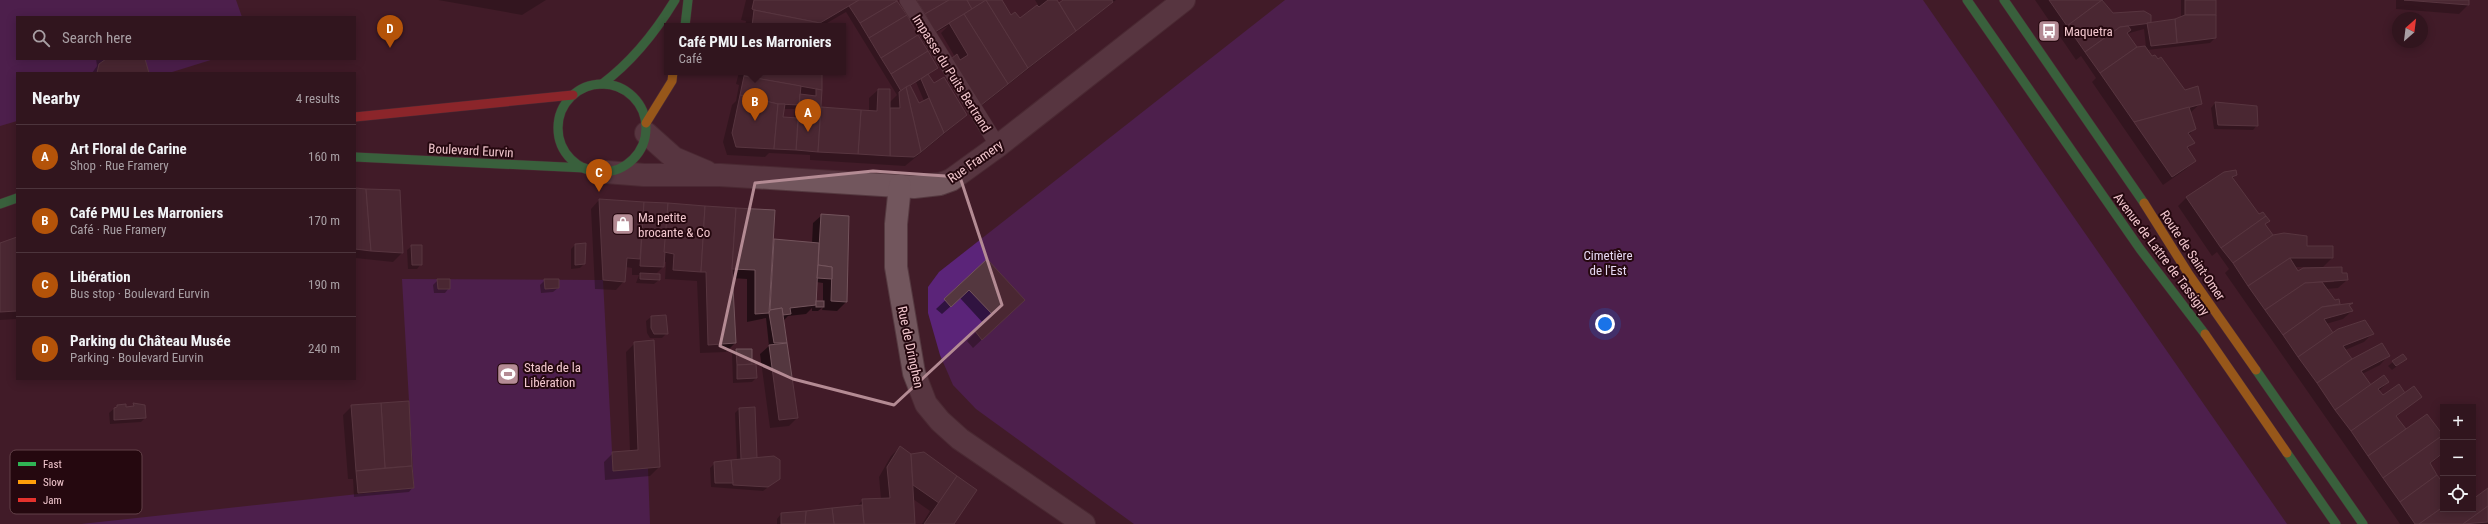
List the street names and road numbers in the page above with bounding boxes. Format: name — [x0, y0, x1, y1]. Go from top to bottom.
street label: Impasse du Puits Bertrand — [909, 12, 994, 135]
street label: Rue Framery — [945, 137, 1006, 186]
street label: Boulevard Eurvin — [428, 141, 514, 160]
street label: Avenue de Lattre de Tassigny — [2111, 190, 2213, 319]
street label: Route de Saint-Omer — [2157, 208, 2228, 303]
street label: Rue de Dringhen — [894, 305, 927, 390]

